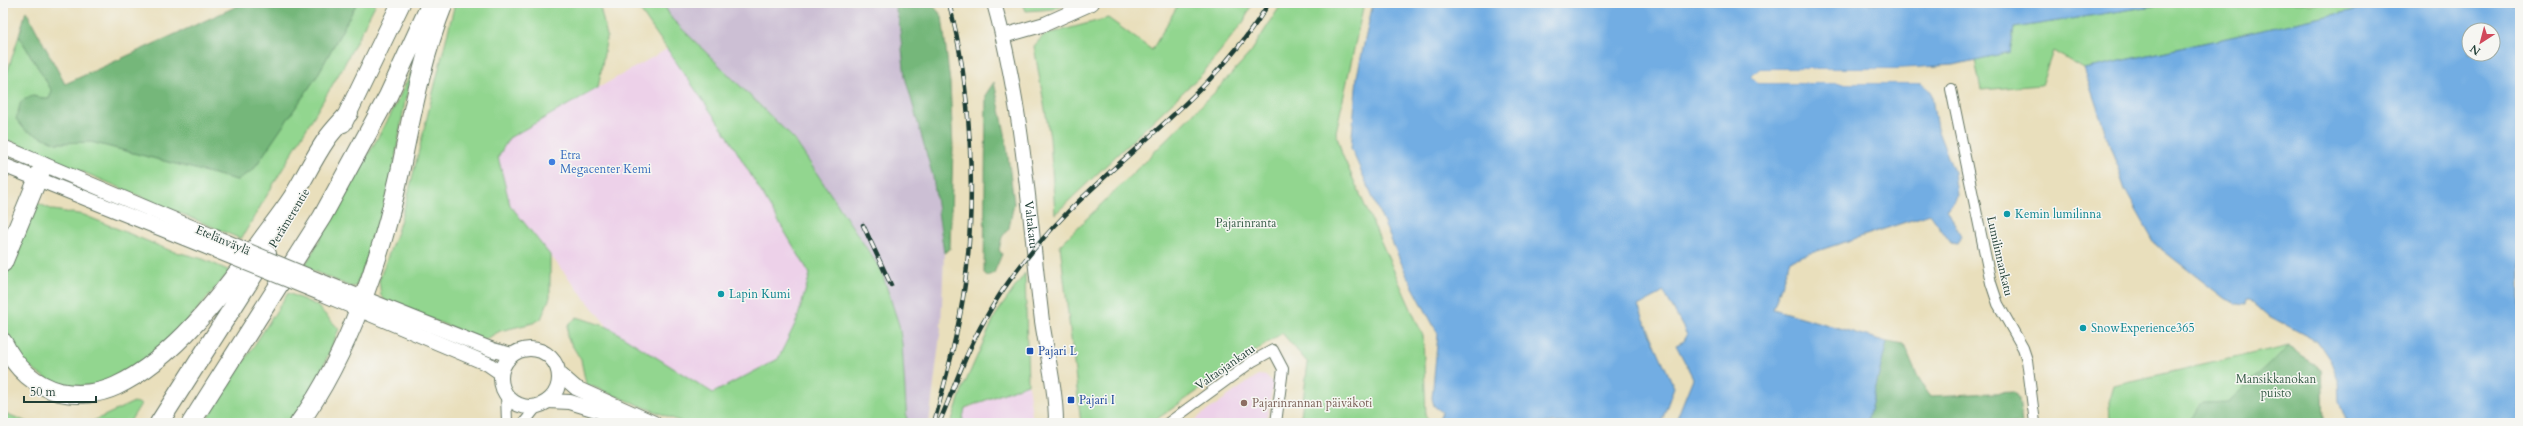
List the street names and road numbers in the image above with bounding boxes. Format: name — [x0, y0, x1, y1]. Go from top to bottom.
street label: Perämerentie — [265, 185, 313, 251]
street label: Valtakatu — [1021, 200, 1042, 250]
street label: Lumilinnankatu — [1983, 215, 2017, 298]
street label: Etelänväylä — [193, 221, 253, 259]
street label: Valtaojankatu — [1192, 340, 1259, 394]

